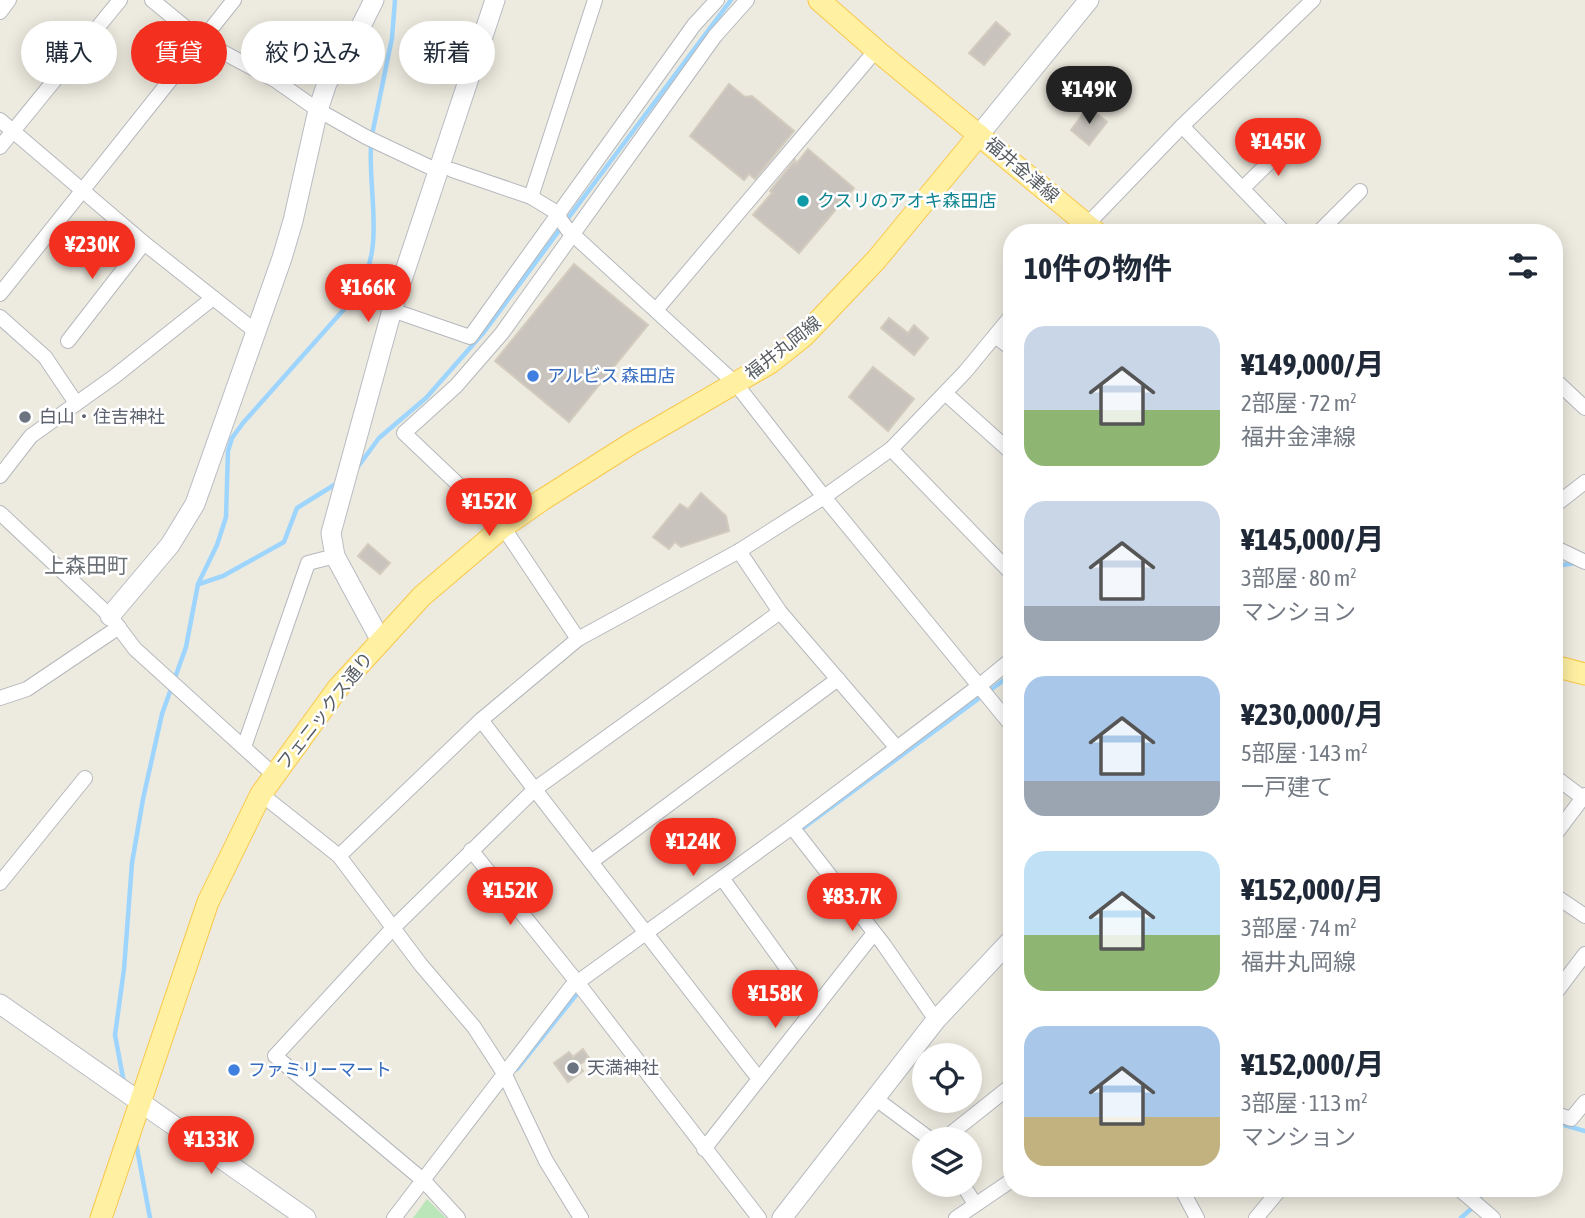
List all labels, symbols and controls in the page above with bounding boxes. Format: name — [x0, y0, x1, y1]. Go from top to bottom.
chip: 購入 — [21, 21, 117, 84]
chip: 賃貸 — [131, 21, 227, 84]
chip: 絞り込み — [241, 21, 385, 84]
chip: 新着 — [399, 21, 495, 84]
pin: ¥149K — [1040, 66, 1138, 126]
text: ¥149K — [1062, 76, 1116, 102]
pin: ¥145K — [1229, 118, 1327, 178]
text: ¥145K — [1251, 128, 1305, 154]
street label: 福井金津線 — [981, 133, 1064, 207]
place label: クスリのアオキ森田店 — [817, 190, 996, 211]
marker: クスリのアオキ森田店 — [795, 193, 811, 209]
pin: ¥230K — [43, 222, 141, 281]
text: ¥230K — [65, 231, 119, 257]
icon: filters — [1504, 247, 1542, 285]
text: 10件の物件 — [1024, 251, 1172, 285]
pin: ¥166K — [319, 264, 417, 324]
text: ¥166K — [341, 274, 395, 300]
street label: 福井丸岡線 — [741, 312, 825, 384]
text: ¥149,000/月 — [1241, 347, 1384, 381]
icon: home — [1080, 354, 1164, 438]
place label: アルビス 森田店 — [547, 365, 675, 386]
marker: アルビス 森田店 — [525, 368, 541, 384]
text: 2部屋 · 72 m² — [1241, 390, 1357, 416]
place label: 白山・住吉神社 — [39, 406, 165, 427]
marker: 白山・住吉神社 — [17, 409, 33, 425]
text: 福井金津線 — [1241, 424, 1356, 450]
pin: ¥152K — [440, 478, 538, 538]
text: ¥152K — [462, 488, 516, 514]
text: ¥145,000/月 — [1241, 522, 1384, 556]
icon: home — [1080, 529, 1164, 613]
district label: 上森田町 — [44, 553, 128, 577]
text: 3部屋 · 80 m² — [1241, 565, 1357, 591]
text: マンション — [1241, 599, 1356, 625]
street label: フェニックス通り — [272, 648, 377, 774]
text: ¥230,000/月 — [1241, 697, 1384, 731]
icon: home — [1080, 704, 1164, 788]
text: 5部屋 · 143 m² — [1241, 740, 1368, 766]
text: 一戸建て — [1241, 774, 1333, 800]
pin: ¥124K — [644, 818, 742, 878]
text: ¥124K — [666, 828, 720, 854]
pin: ¥152K — [461, 867, 559, 927]
text: ¥152,000/月 — [1241, 872, 1384, 906]
pin: ¥83.7K — [795, 874, 909, 933]
text: ¥152K — [483, 877, 537, 903]
icon: home — [1080, 879, 1164, 963]
text: ¥83.7K — [823, 883, 881, 909]
text: 3部屋 · 74 m² — [1241, 915, 1357, 941]
text: 福井丸岡線 — [1241, 949, 1356, 975]
pin: ¥158K — [726, 970, 824, 1030]
text: ¥158K — [748, 980, 802, 1006]
map controls — [912, 1043, 982, 1197]
button: locate — [912, 1043, 982, 1113]
text: ¥152,000/月 — [1241, 1047, 1384, 1081]
icon: home — [1080, 1054, 1164, 1138]
place label: 天満神社 — [587, 1057, 659, 1078]
place label: ファミリーマート — [248, 1059, 392, 1080]
marker: 天満神社 — [565, 1060, 581, 1076]
marker: ファミリーマート — [226, 1062, 242, 1078]
text: 3部屋 · 113 m² — [1241, 1090, 1368, 1116]
pin: ¥133K — [162, 1116, 260, 1176]
text: マンション — [1241, 1124, 1356, 1150]
text: ¥133K — [184, 1126, 238, 1152]
button: layers — [912, 1127, 982, 1197]

